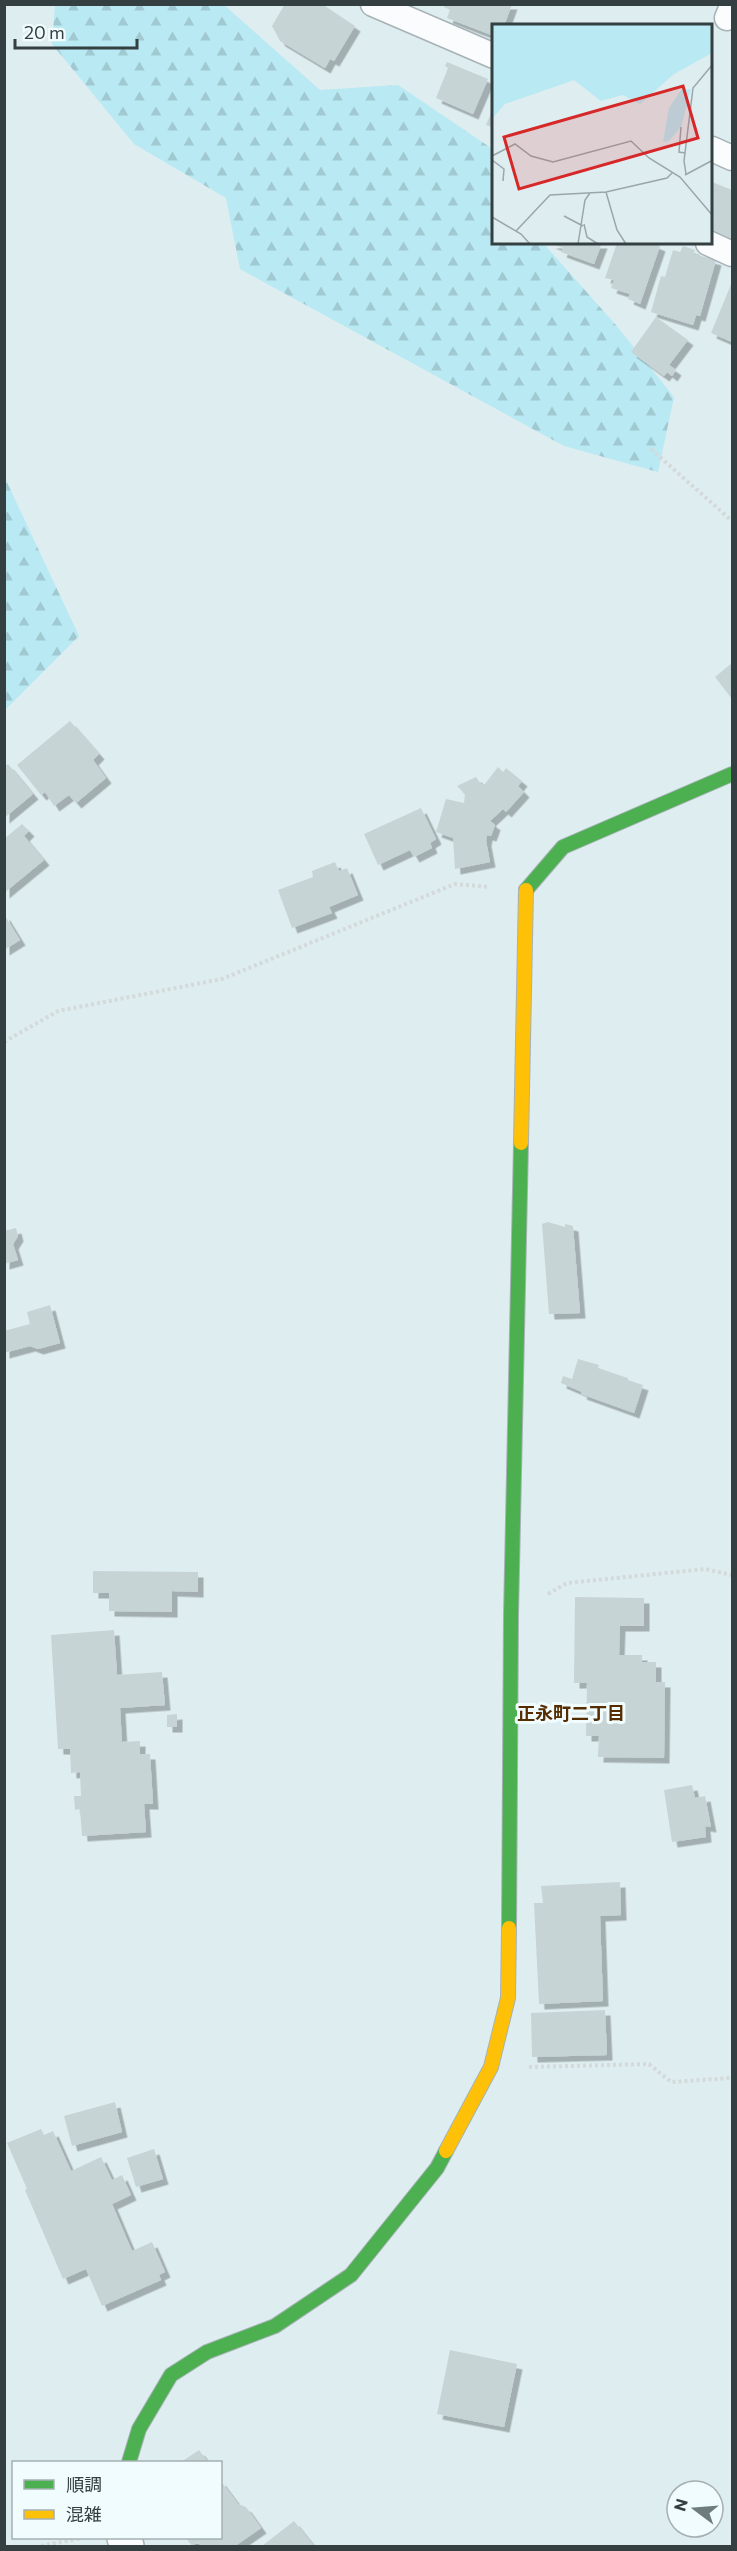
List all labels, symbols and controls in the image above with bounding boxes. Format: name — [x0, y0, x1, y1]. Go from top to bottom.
scale bar — [15, 12, 136, 50]
text: 20 m — [24, 21, 65, 43]
inset map — [492, 24, 713, 244]
district label: 正永町二丁目 — [517, 1702, 625, 1724]
legend — [12, 2461, 222, 2539]
text: 順調 — [66, 2473, 102, 2495]
north arrow — [665, 2479, 725, 2539]
text: N — [669, 2496, 691, 2513]
text: 混雑 — [66, 2503, 102, 2525]

